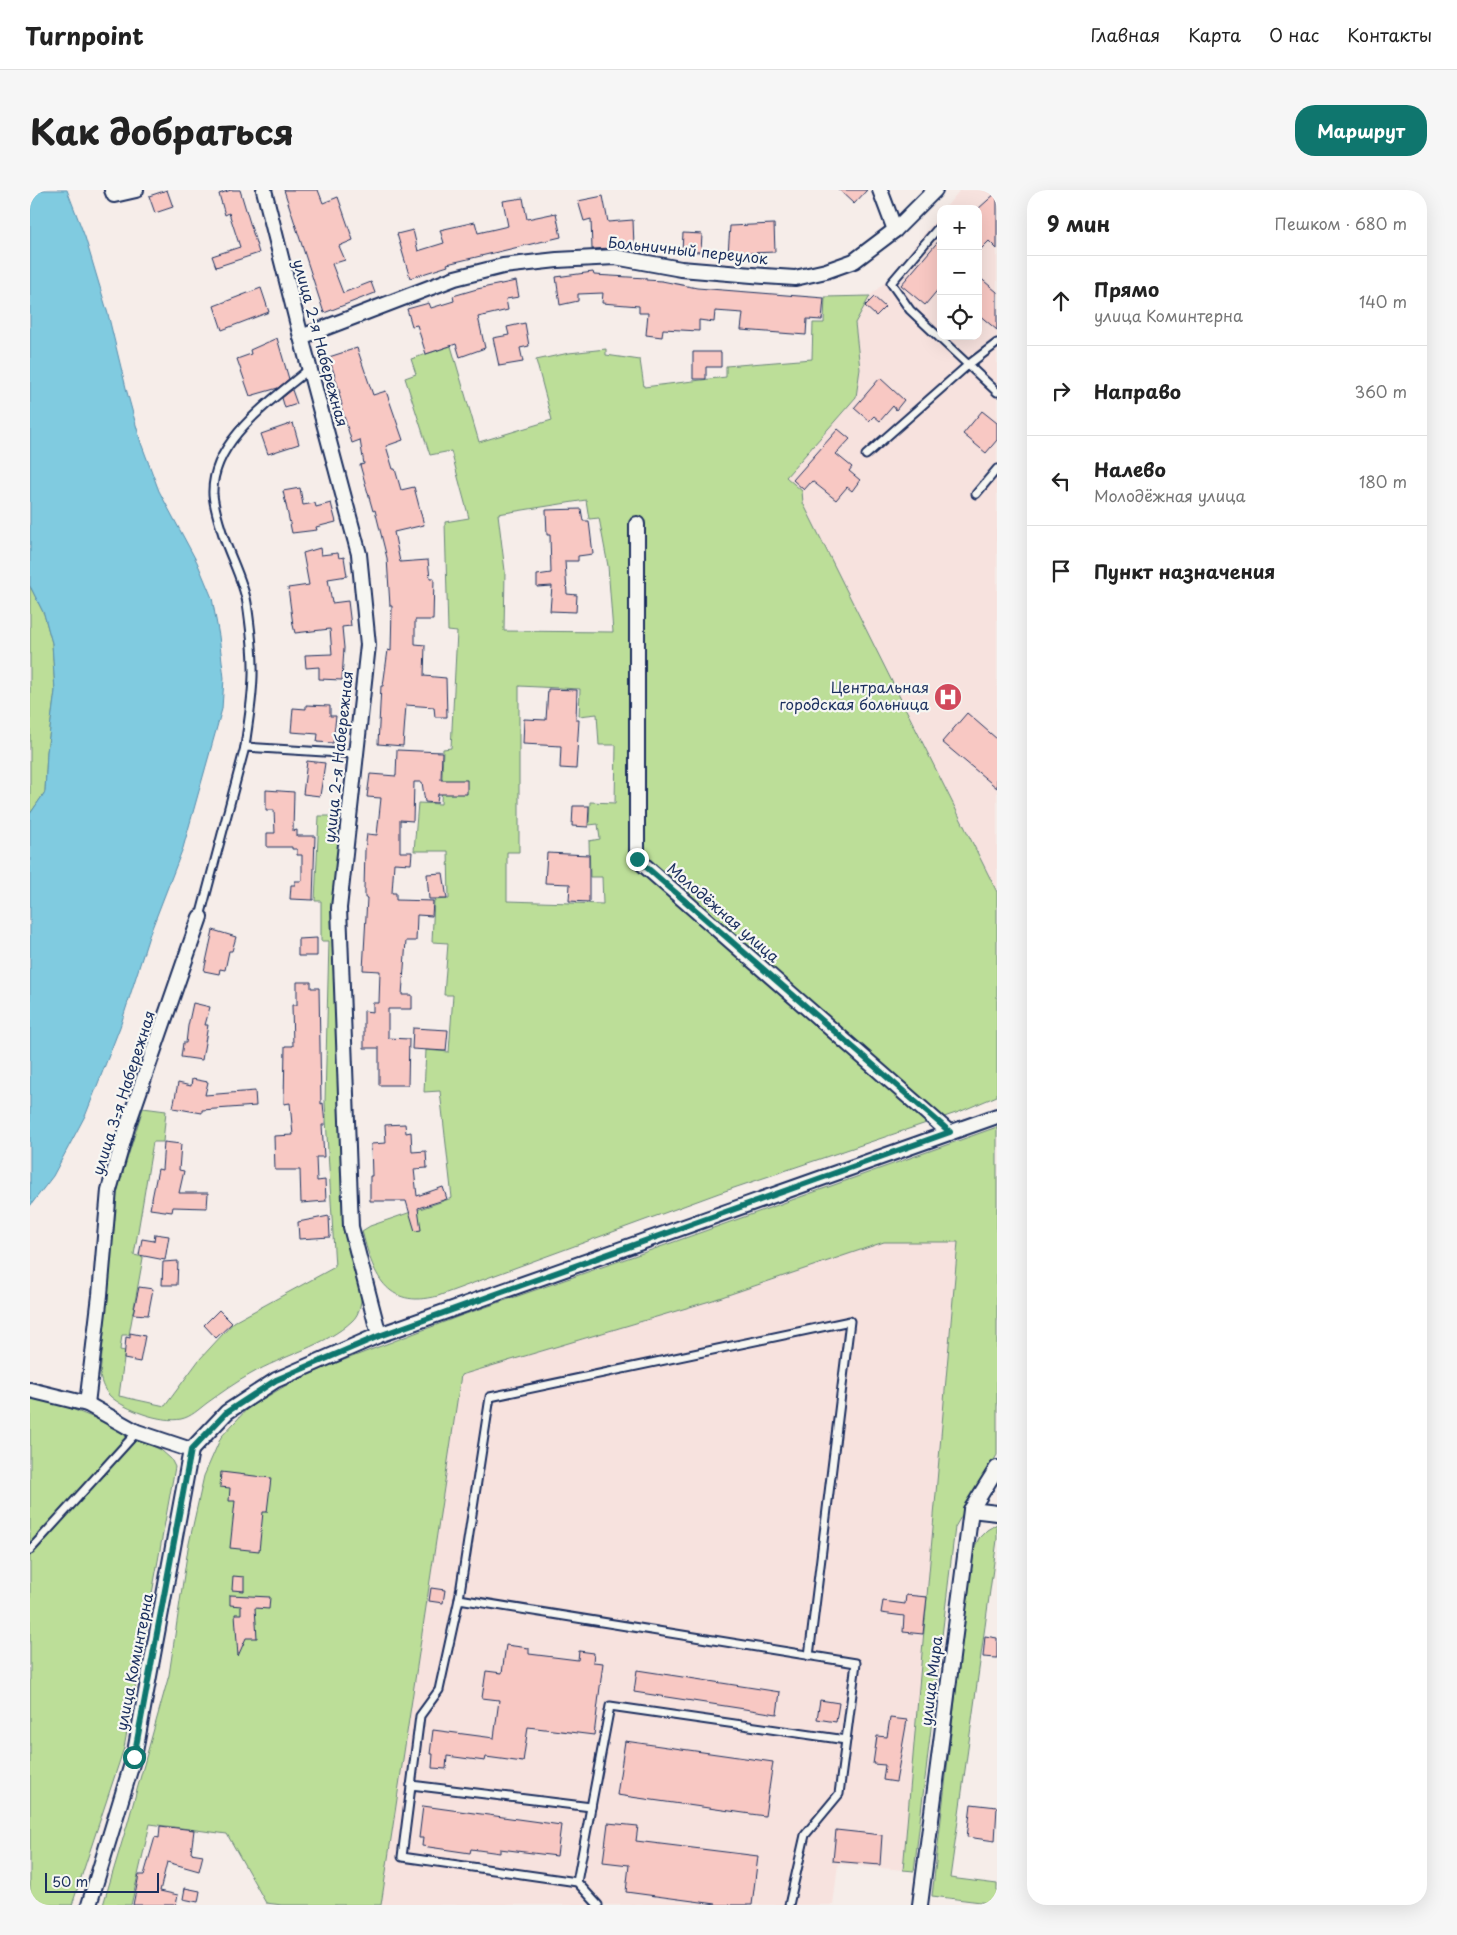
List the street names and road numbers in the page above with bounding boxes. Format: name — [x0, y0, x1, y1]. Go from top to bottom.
street label: Больничный переулок — [607, 230, 769, 269]
street label: улица 2-я Набережная — [288, 256, 355, 429]
street label: улица 2-я Набережная — [317, 670, 358, 844]
street label: Молодёжная улица — [663, 857, 786, 968]
street label: улица 3-я Набережная — [85, 1007, 160, 1178]
street label: улица Коминтерна — [109, 1590, 158, 1732]
street label: улица Мира — [914, 1634, 947, 1727]

